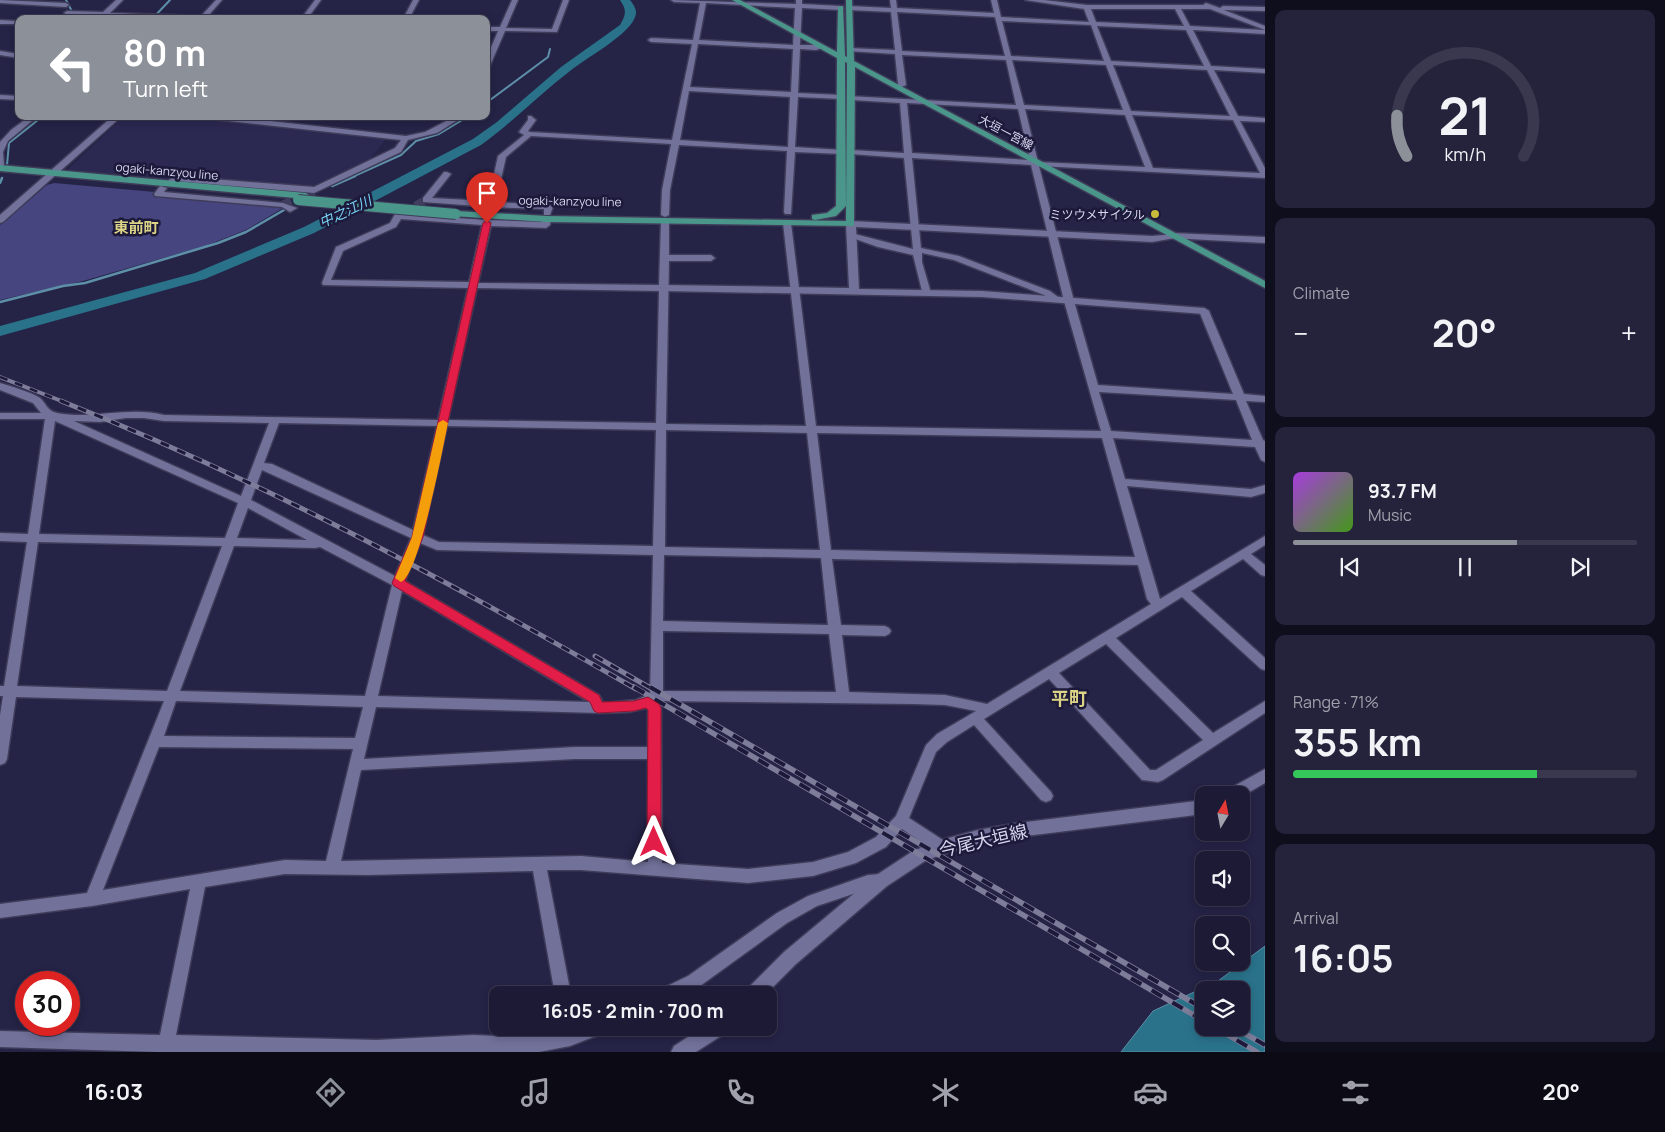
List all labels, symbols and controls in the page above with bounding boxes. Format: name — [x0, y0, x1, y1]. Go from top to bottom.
text: 80 m — [123, 29, 206, 77]
icon: left — [40, 35, 105, 100]
text: Turn left — [123, 74, 208, 104]
text: 21 — [1438, 80, 1492, 151]
street label: 大垣一宮線 — [976, 110, 1036, 154]
text: km/h — [1444, 142, 1486, 166]
street label: ogaki-kanzyou line — [115, 158, 219, 184]
pin — [466, 172, 508, 223]
icon: arrive — [473, 179, 501, 207]
water label: 中之江川 — [316, 190, 376, 231]
street label: ogaki-kanzyou line — [518, 192, 622, 210]
place label: ミツウメサイクル — [1050, 206, 1145, 223]
marker: ミツウメサイクル — [1149, 208, 1161, 220]
district label: 東前町 — [113, 217, 159, 238]
text: Climate — [1293, 282, 1350, 304]
text: 20° — [1432, 306, 1497, 358]
text: − — [1293, 314, 1308, 352]
text: + — [1621, 314, 1637, 352]
text: 93.7 FM — [1368, 478, 1437, 504]
text: Music — [1368, 504, 1412, 526]
icon: previous — [1336, 553, 1364, 581]
icon: pause — [1451, 553, 1479, 581]
icon: next — [1566, 553, 1594, 581]
district label: 平町 — [1051, 686, 1087, 710]
text: Range · 71% — [1293, 691, 1379, 713]
text: 355 km — [1293, 715, 1422, 767]
north arrow — [1195, 786, 1250, 841]
map controls — [1195, 786, 1250, 1036]
position arrow — [627, 815, 679, 867]
street label: 今尾大垣線 — [936, 818, 1030, 862]
button: sound — [1195, 851, 1250, 906]
text: Arrival — [1293, 907, 1339, 929]
button: search — [1195, 916, 1250, 971]
text: 16:05 — [1293, 931, 1394, 983]
speed limit sign: 30 — [15, 971, 80, 1036]
button: layers — [1195, 981, 1250, 1036]
text: 16:05 · 2 min · 700 m — [542, 998, 724, 1024]
icon: directions — [313, 1075, 348, 1110]
icon: music — [518, 1075, 553, 1110]
icon: phone — [723, 1075, 758, 1110]
icon: climate — [928, 1075, 963, 1110]
icon: car — [1133, 1075, 1168, 1110]
icon: filters — [1338, 1075, 1373, 1110]
text: 16:03 — [85, 1077, 143, 1107]
text: 20° — [1543, 1077, 1580, 1107]

